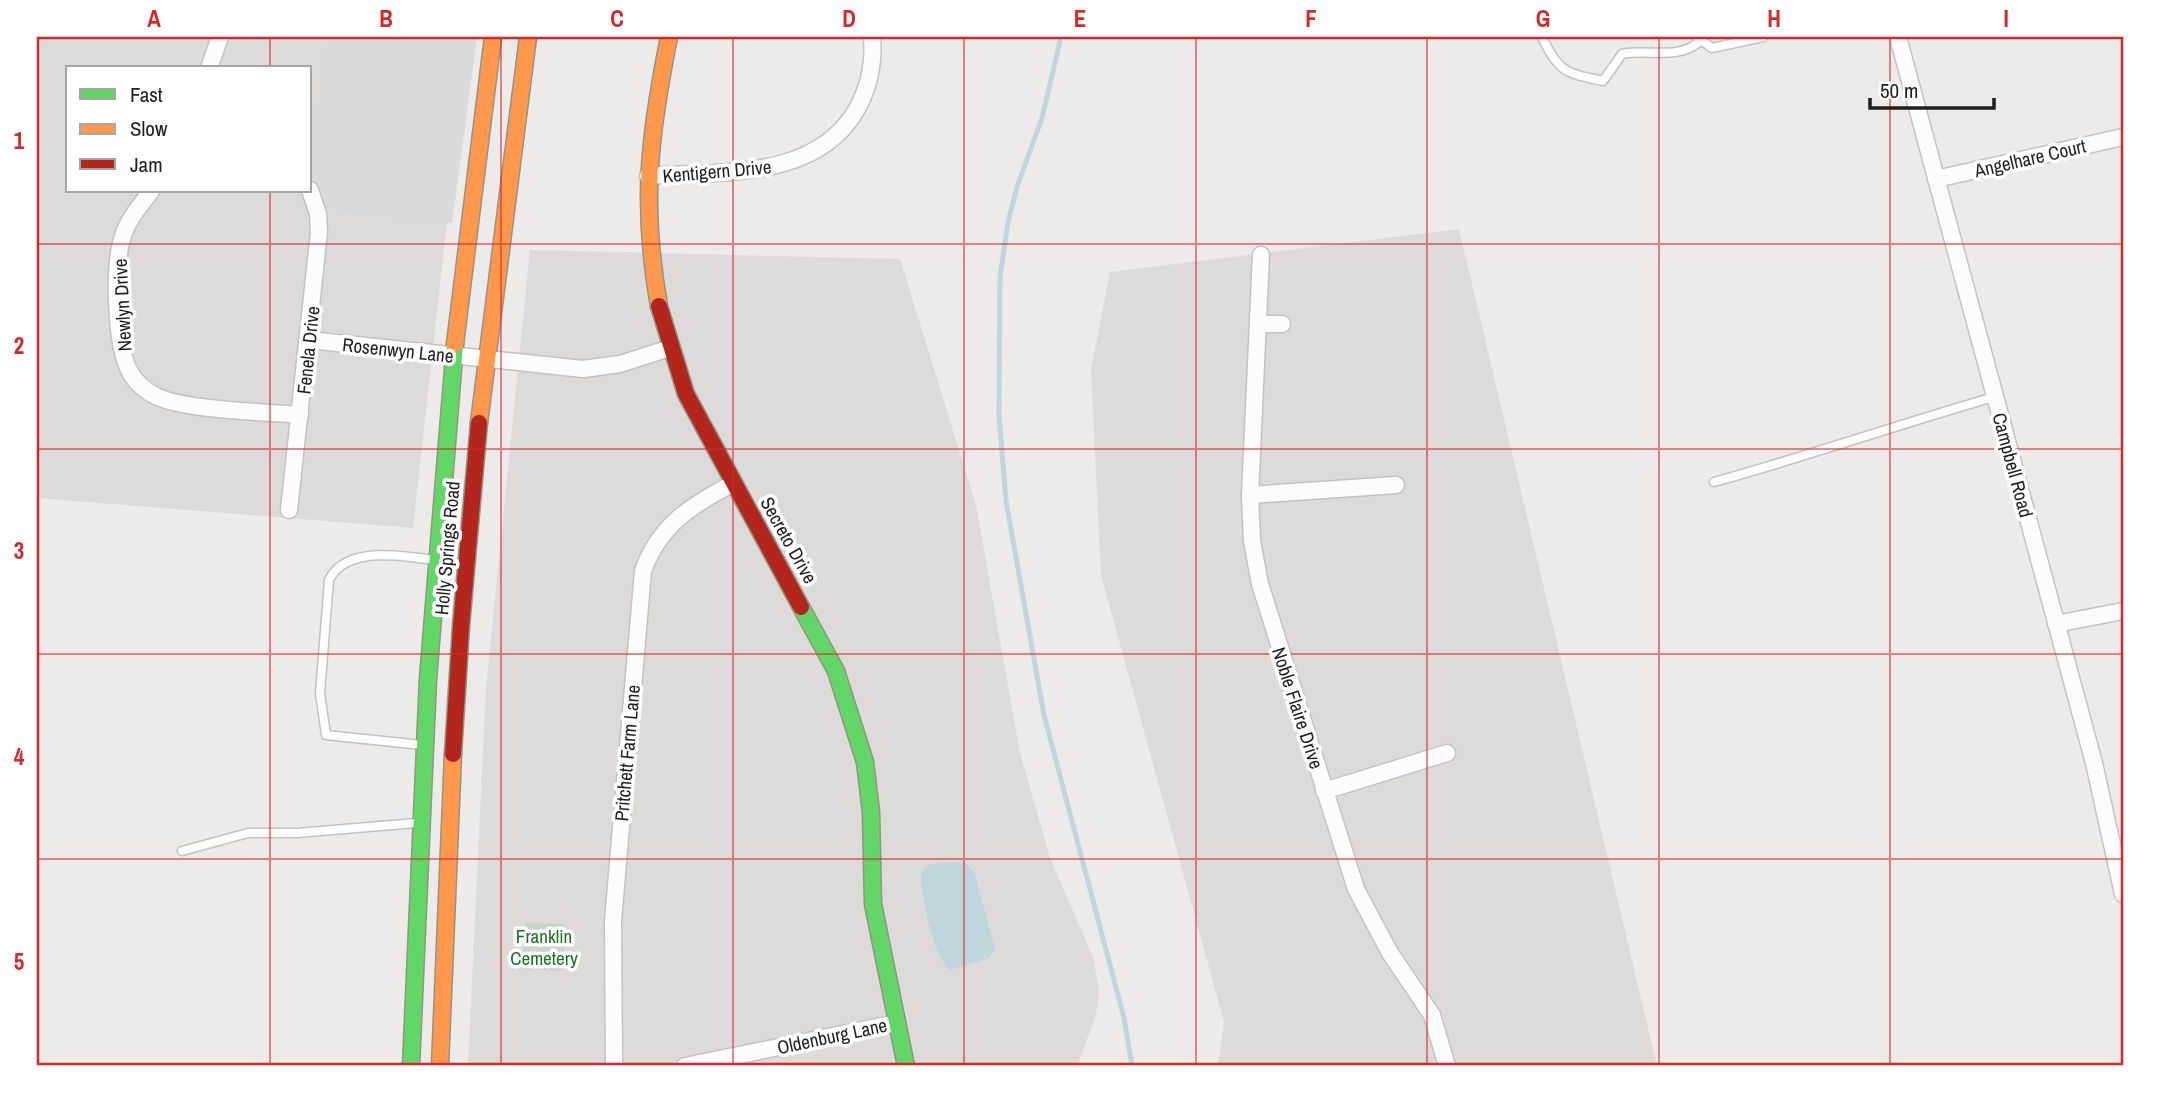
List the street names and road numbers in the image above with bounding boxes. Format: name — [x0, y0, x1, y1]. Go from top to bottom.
street label: Angelhare Court — [1971, 132, 2089, 184]
street label: Kentigern Drive — [662, 153, 772, 189]
street label: Newlyn Drive — [107, 258, 137, 352]
street label: Fenela Drive — [290, 305, 326, 395]
street label: Rosenwyn Lane — [341, 331, 455, 369]
street label: Campbell Road — [1987, 410, 2039, 520]
street label: Holly Springs Road — [428, 480, 466, 616]
street label: Secreto Drive — [755, 492, 823, 588]
street label: Noble Flaire Drive — [1266, 644, 1330, 772]
street label: Pritchett Farm Lane — [608, 684, 646, 822]
street label: Oldenburg Lane — [775, 1012, 889, 1060]

